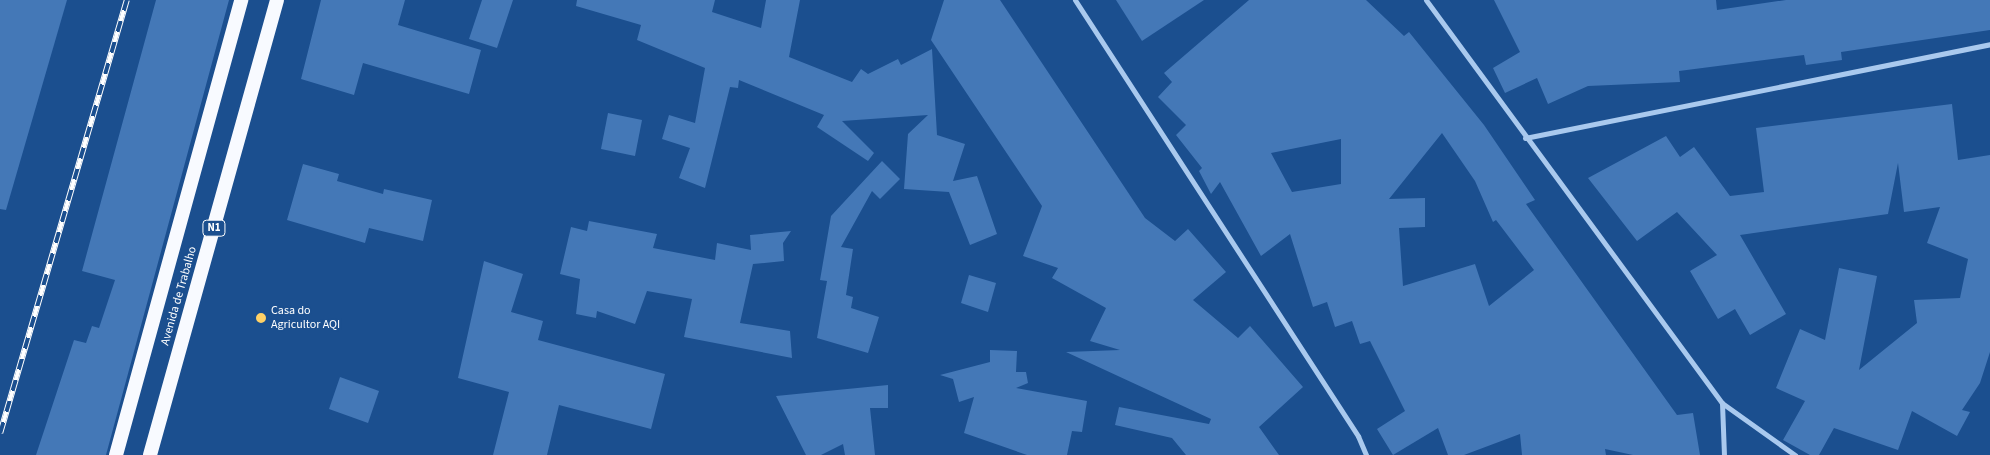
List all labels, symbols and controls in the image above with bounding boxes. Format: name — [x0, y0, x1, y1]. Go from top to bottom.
road number: N1 — [202, 220, 226, 237]
street label: Avenida de Trabalho — [158, 245, 200, 347]
place label: Casa do Agricultor AQI — [271, 304, 340, 332]
marker: Casa do Agricultor AQI — [255, 312, 267, 324]

